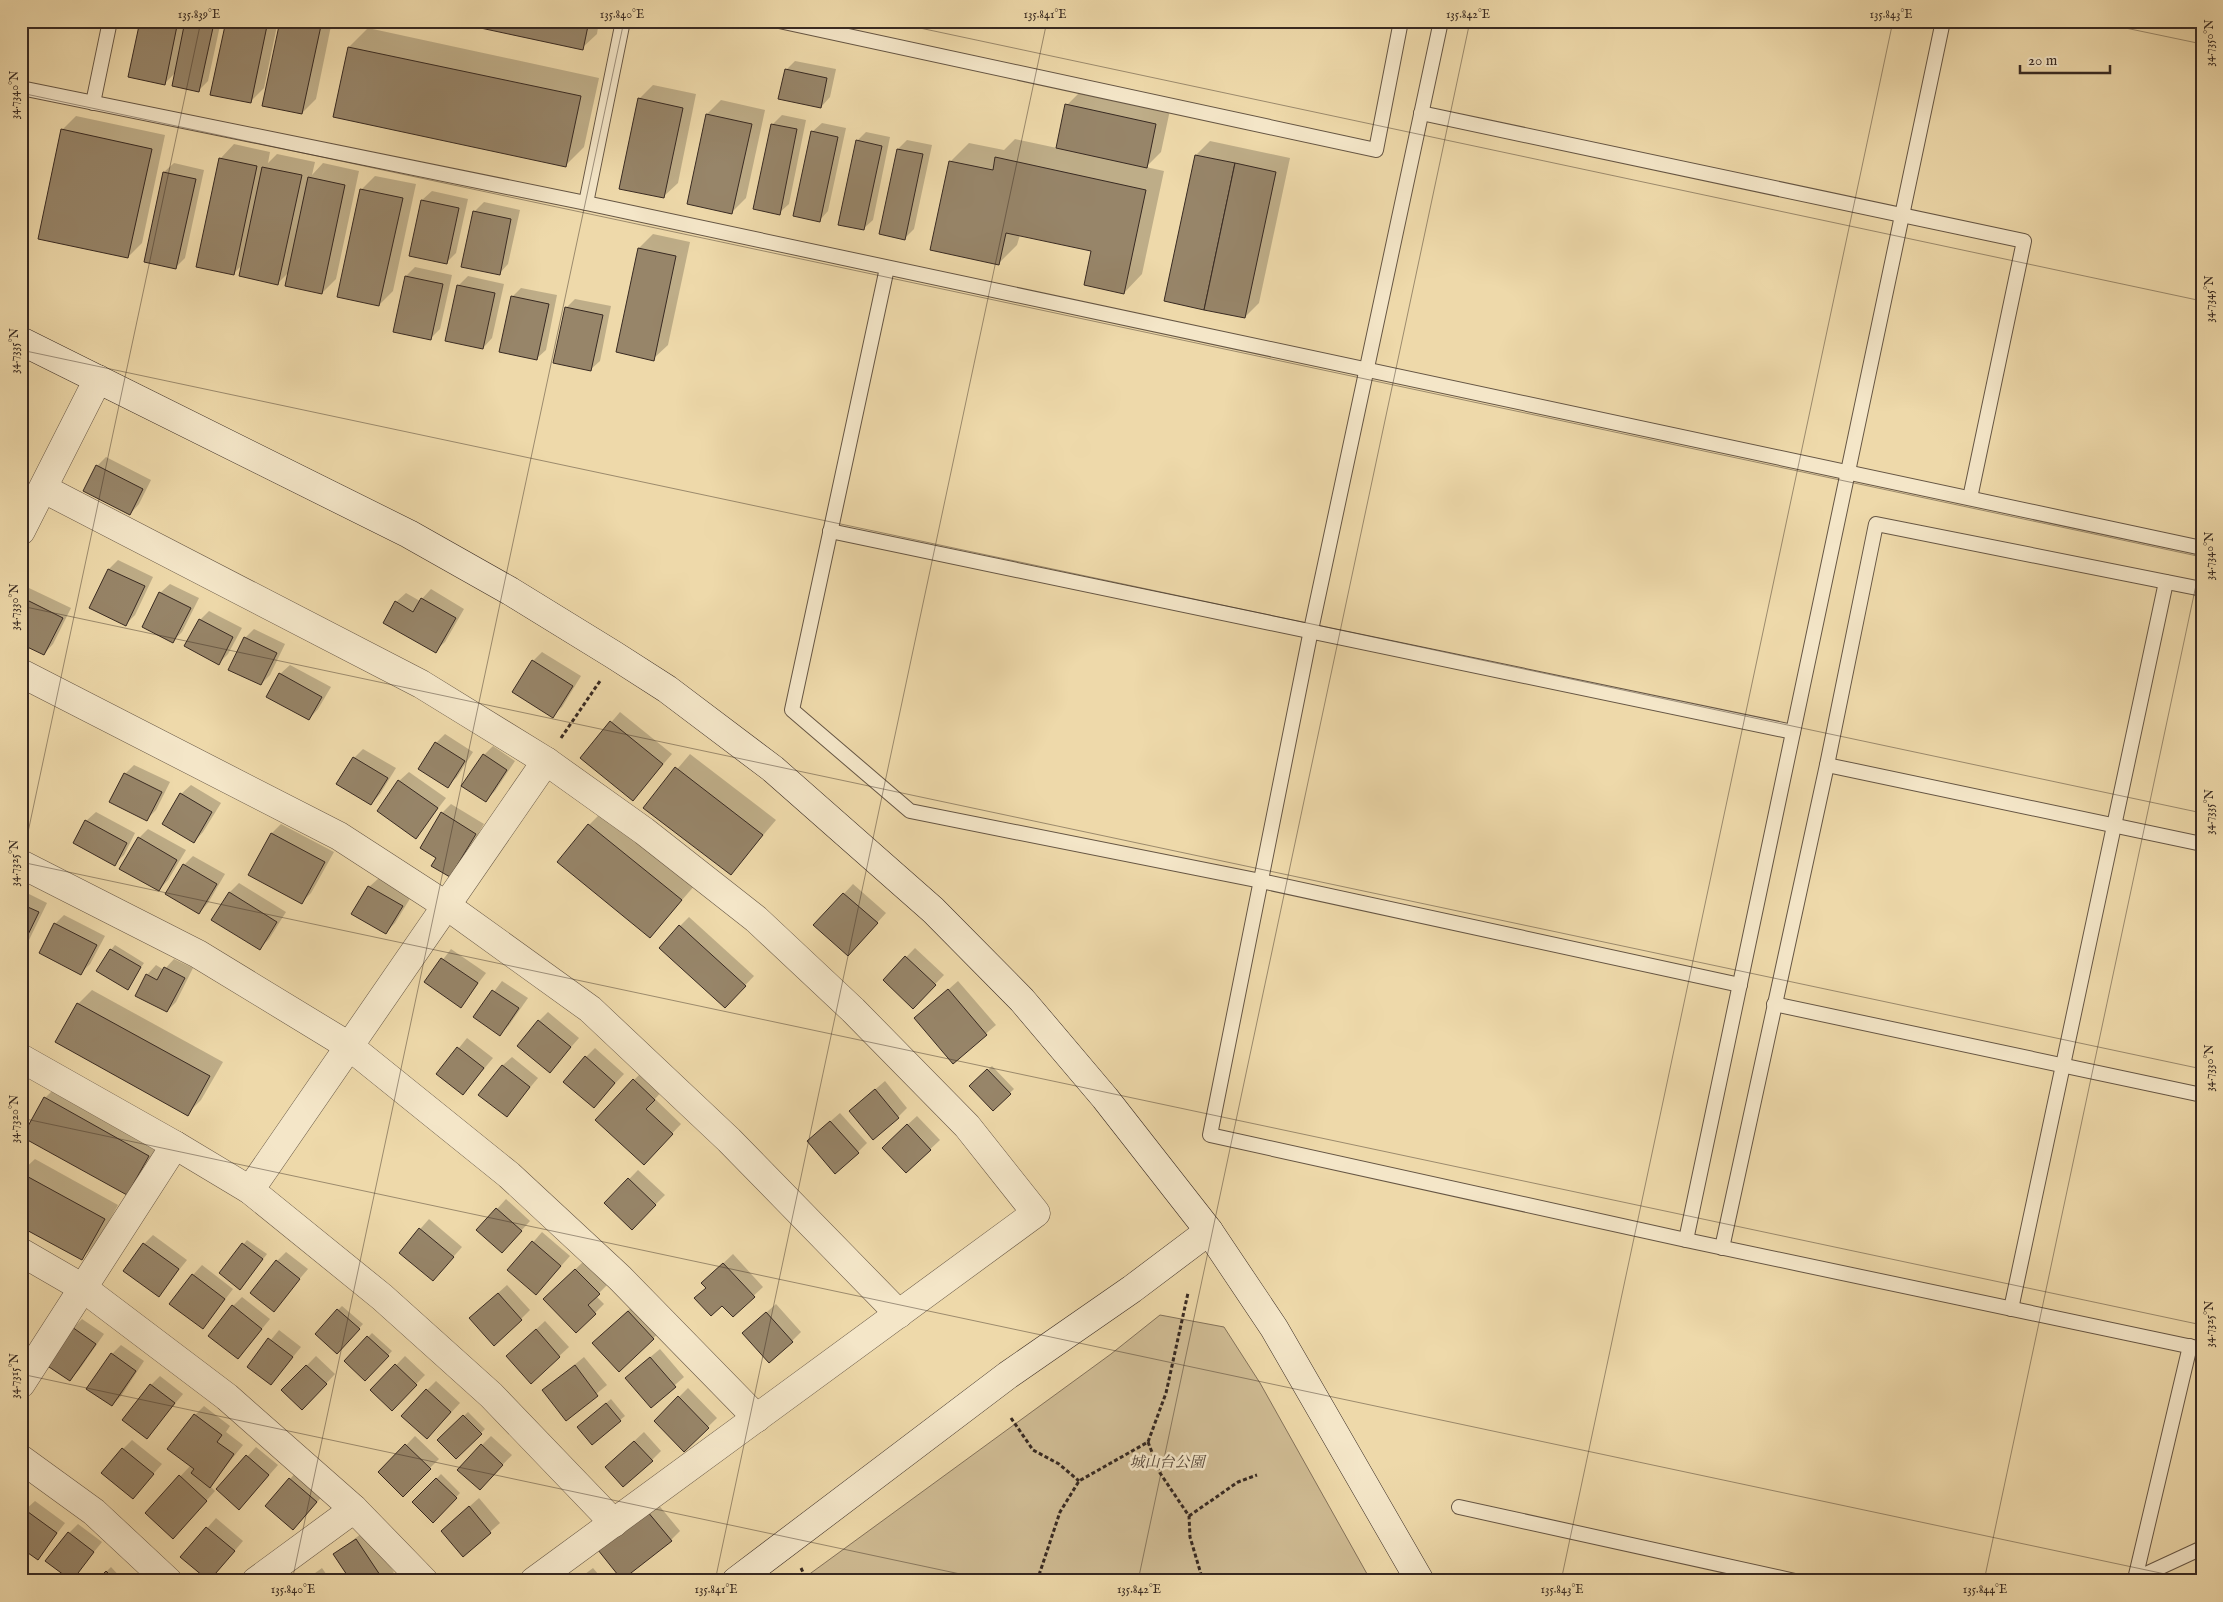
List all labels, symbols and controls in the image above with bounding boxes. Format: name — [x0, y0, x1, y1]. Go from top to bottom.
text: 135.839°E — [178, 7, 220, 22]
text: 135.840°E — [600, 7, 644, 22]
text: 135.841°E — [1023, 7, 1067, 22]
text: 135.842°E — [1446, 7, 1490, 22]
text: 135.843°E — [1869, 7, 1913, 22]
text: 34.7350°N — [2202, 19, 2217, 67]
scale bar — [2020, 42, 2110, 74]
text: 20 m — [2028, 51, 2058, 70]
text: 34.7340°N — [7, 70, 22, 119]
text: 34.7345°N — [2202, 275, 2217, 323]
text: 34.7335°N — [7, 328, 22, 374]
text: 34.7340°N — [2202, 531, 2217, 580]
text: 34.7330°N — [7, 583, 22, 631]
text: 34.7335°N — [2202, 789, 2217, 835]
text: 34.7325°N — [7, 839, 22, 886]
text: 34.7330°N — [2202, 1044, 2217, 1092]
text: 34.7320°N — [7, 1094, 22, 1143]
text: 34.7325°N — [2202, 1300, 2217, 1347]
text: 34.7315°N — [7, 1353, 22, 1399]
park label: 城山台公園 — [1129, 1453, 1207, 1472]
text: 135.840°E — [271, 1582, 315, 1597]
text: 135.841°E — [694, 1582, 738, 1597]
text: 135.842°E — [1117, 1582, 1161, 1597]
text: 135.843°E — [1540, 1582, 1584, 1597]
text: 135.844°E — [1963, 1582, 2007, 1597]

